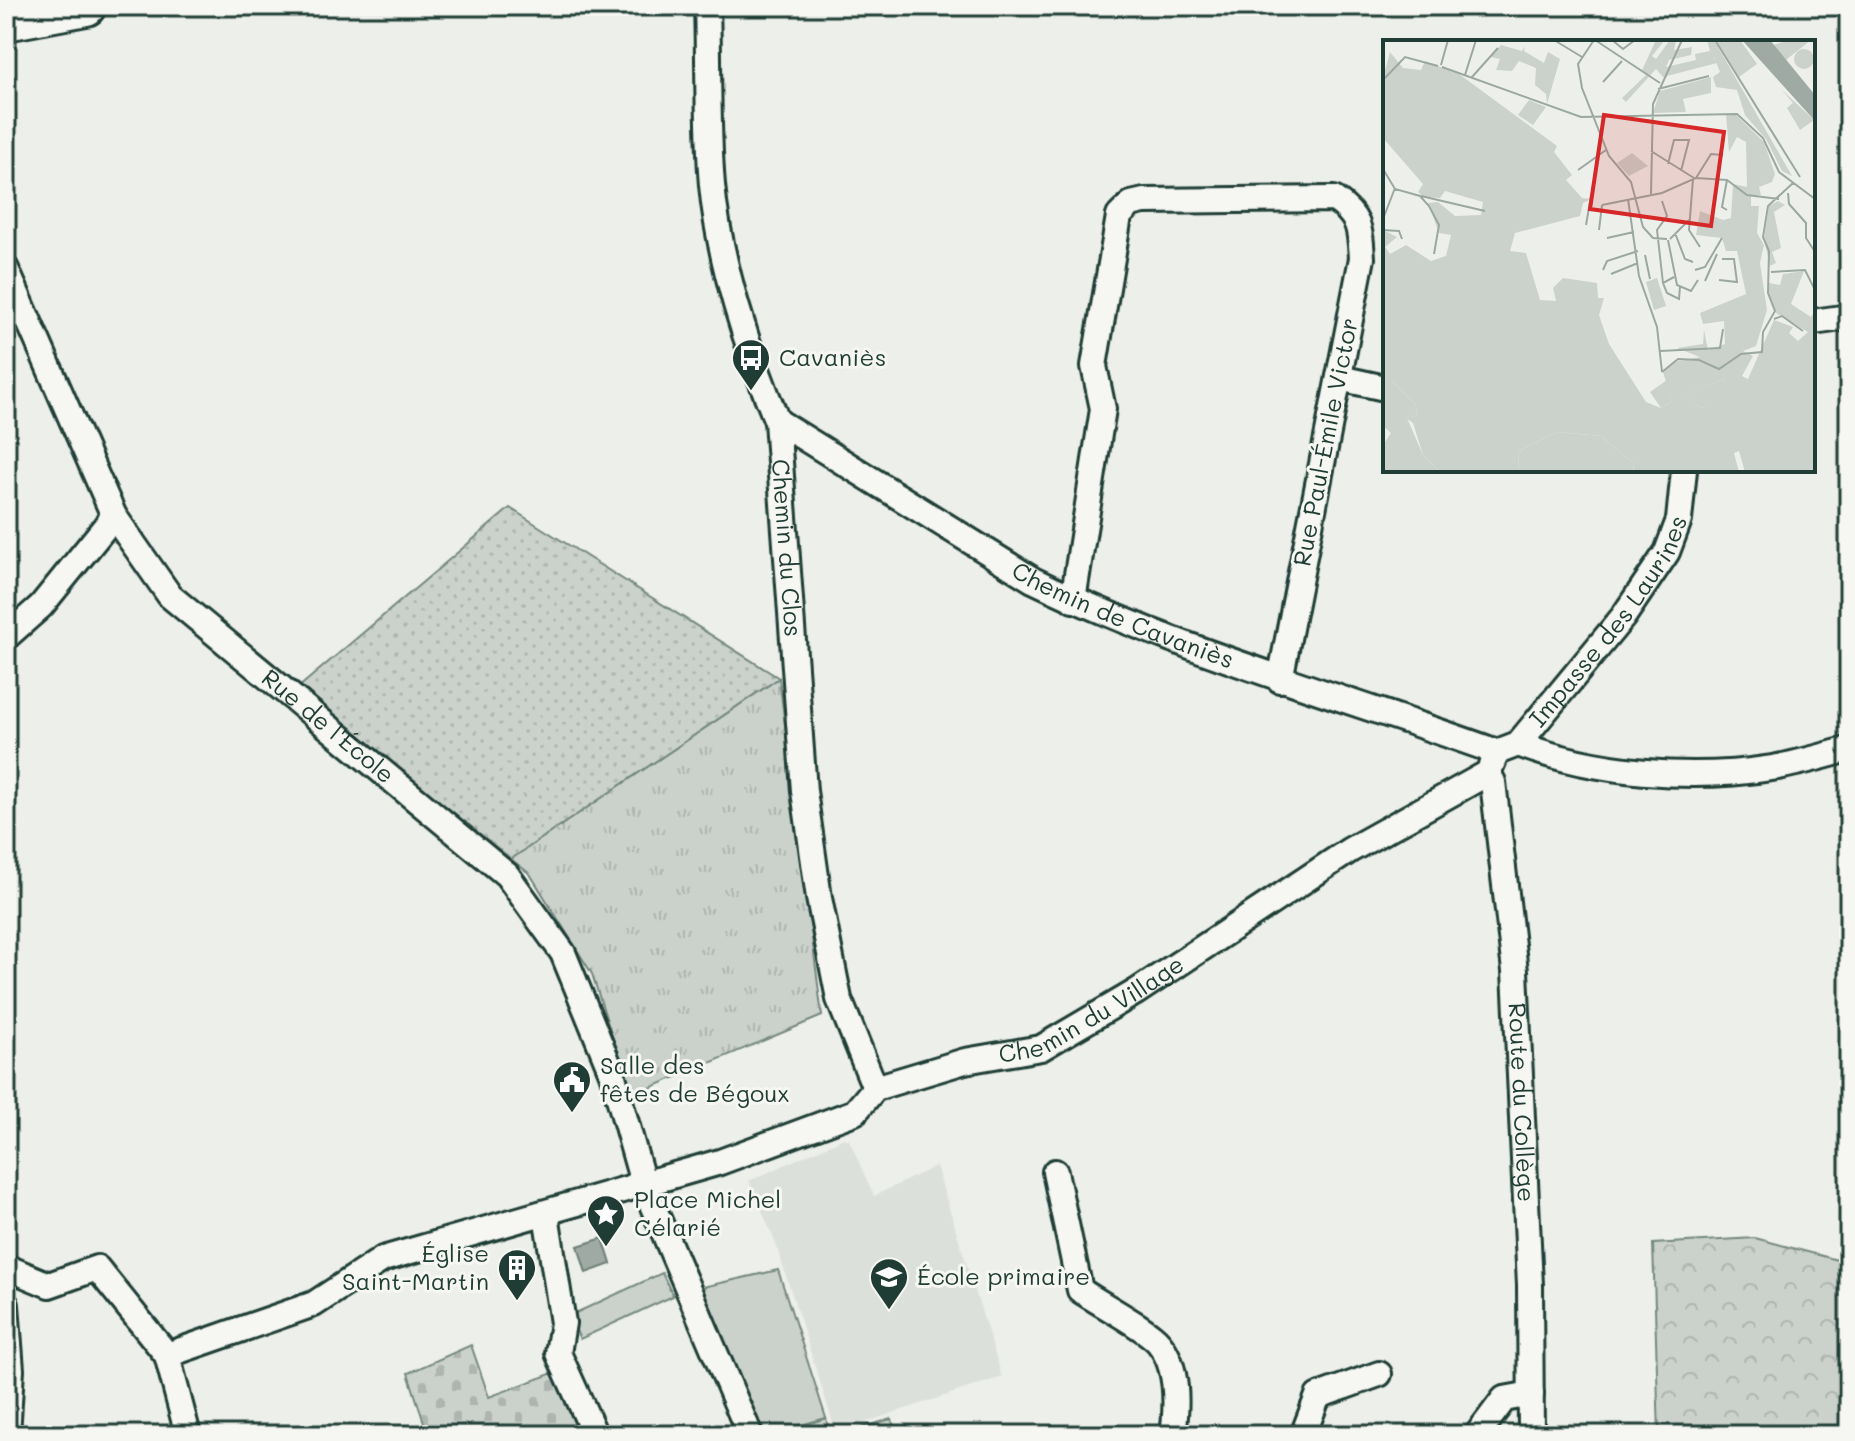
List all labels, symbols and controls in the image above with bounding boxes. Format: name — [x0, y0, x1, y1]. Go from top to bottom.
inset map — [1383, 40, 1815, 472]
street label: Rue Paul-Émile Victor — [1285, 315, 1364, 569]
bus stop icon: Cavaniès — [730, 337, 772, 392]
place label: Cavaniès — [779, 341, 886, 372]
street label: Chemin du Clos — [766, 458, 810, 638]
street label: Impasse des Laurines — [1522, 511, 1693, 733]
street label: Chemin de Cavaniès — [1007, 554, 1238, 675]
street label: Rue de l'École — [256, 661, 401, 789]
street label: Chemin du Village — [996, 948, 1189, 1069]
street label: Route du Collège — [1503, 1002, 1543, 1203]
place label: Salle des fêtes de Bégoux — [600, 1049, 789, 1108]
public building icon: Salle des fêtes de Bégoux — [551, 1059, 593, 1114]
place label: Place Michel Célarié — [634, 1183, 781, 1242]
place icon: Place Michel Célarié — [585, 1193, 627, 1248]
place label: Église Saint-Martin — [342, 1237, 489, 1296]
building icon: Église Saint-Martin — [496, 1247, 538, 1302]
school or university icon: École primaire — [868, 1256, 910, 1311]
place label: École primaire — [917, 1260, 1090, 1291]

